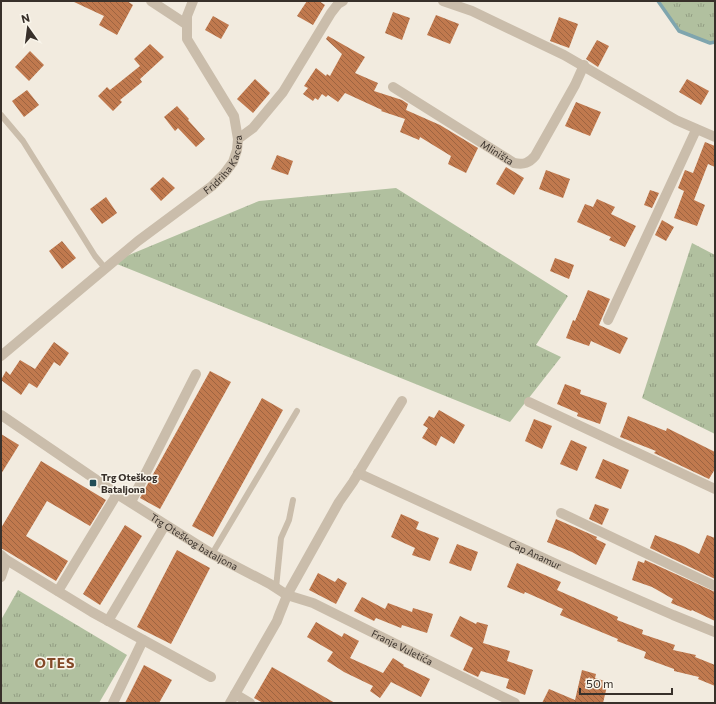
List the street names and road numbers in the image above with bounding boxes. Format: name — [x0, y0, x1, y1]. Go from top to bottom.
street label: Fridriha Kacera — [201, 134, 244, 196]
street label: Mliništa — [478, 138, 516, 167]
street label: Trg Oteškog bataljona — [148, 511, 240, 572]
street label: Cap Anamur — [507, 537, 563, 571]
street label: Franje Vuletića — [370, 627, 435, 667]

